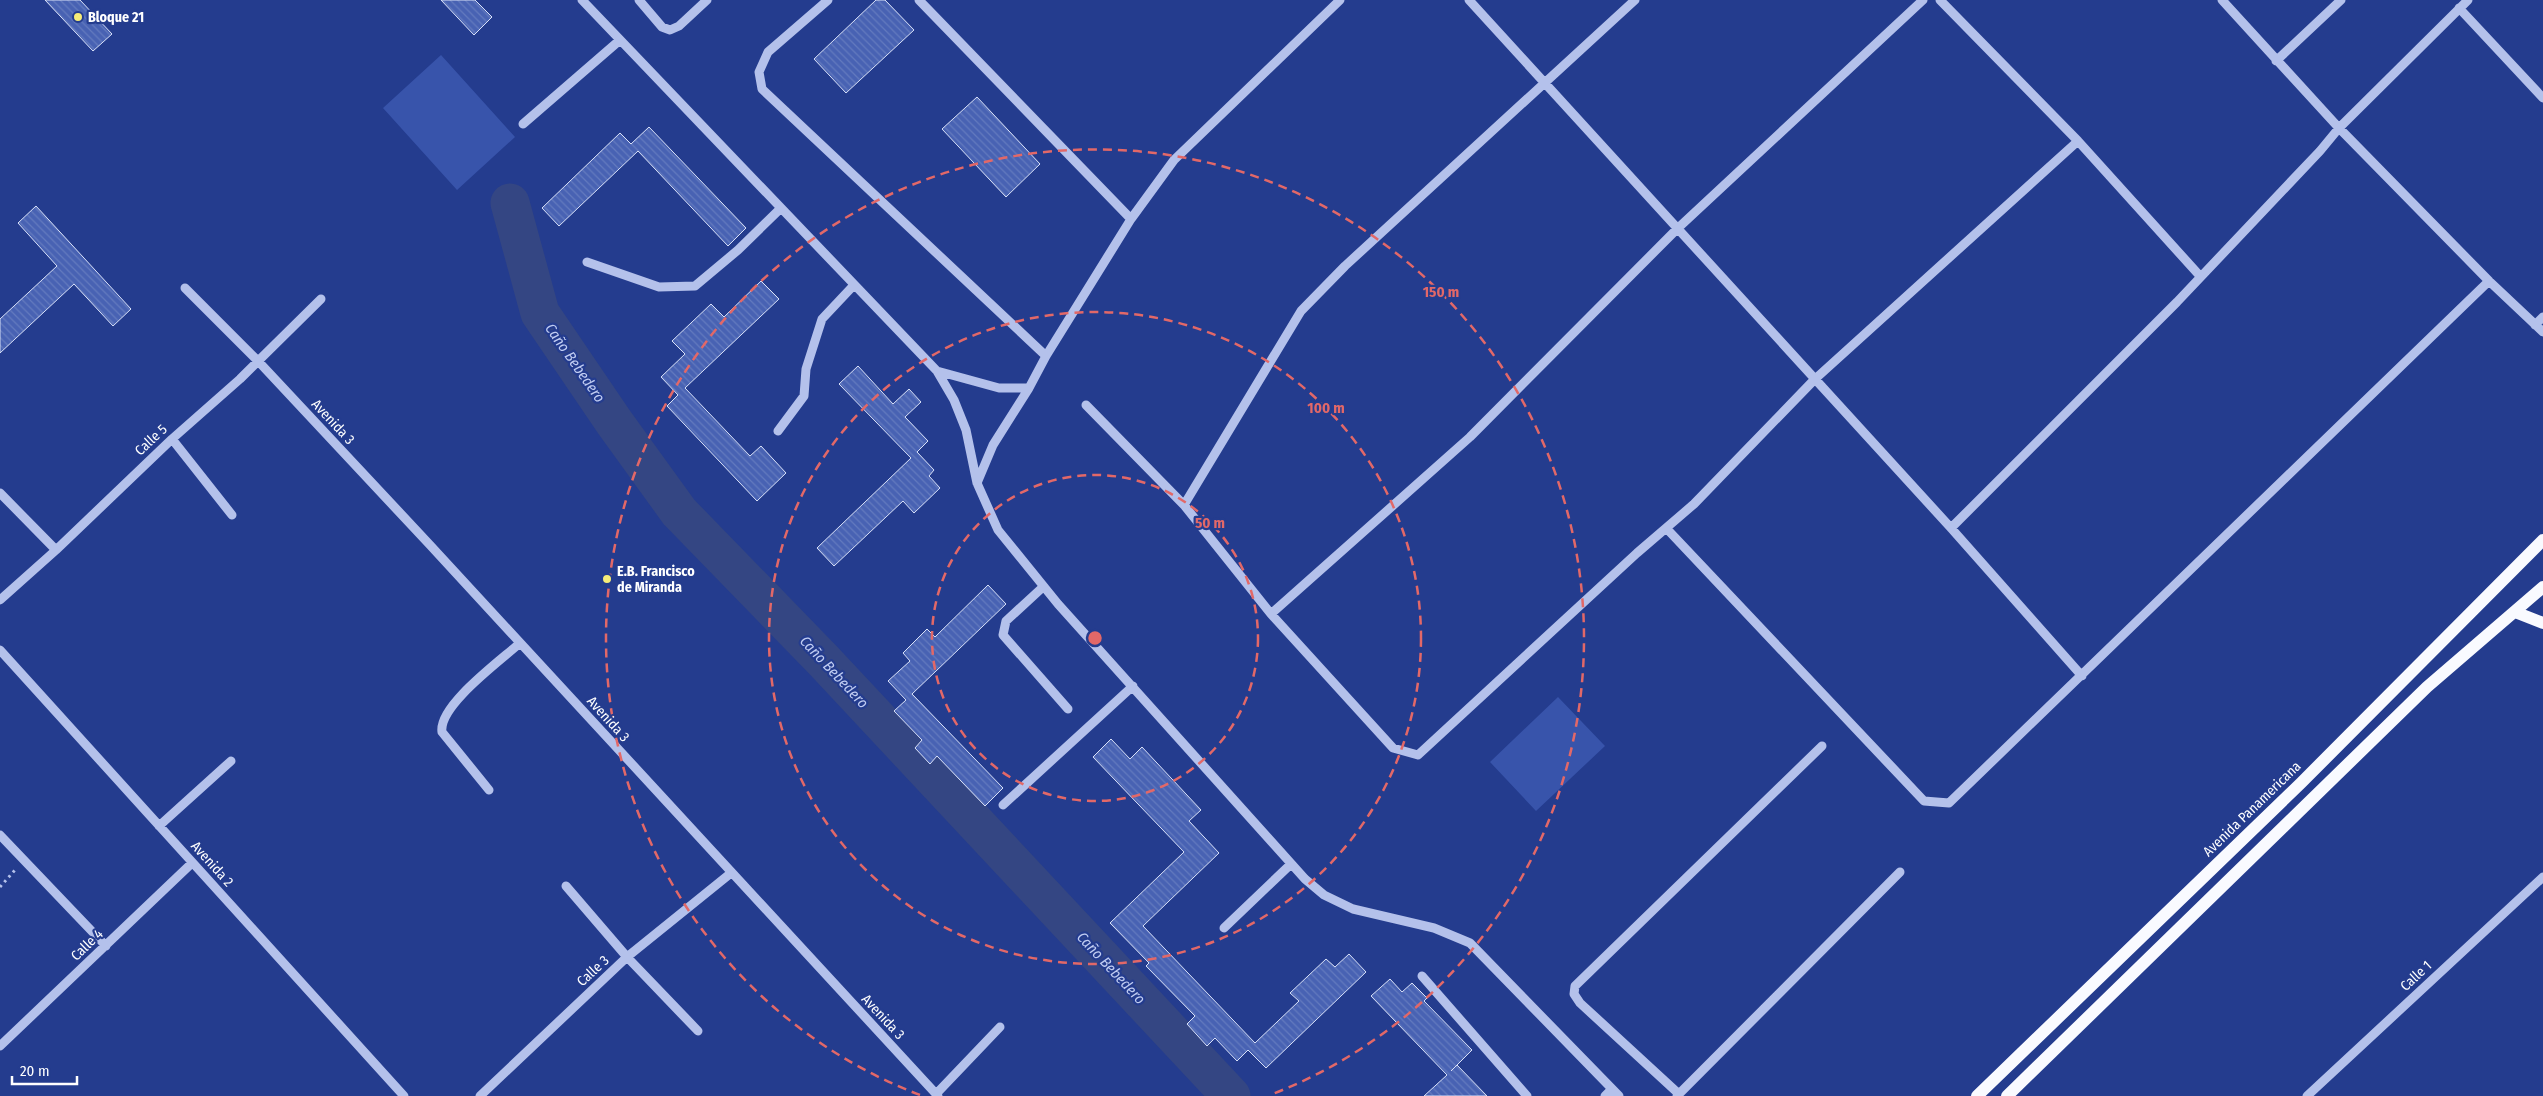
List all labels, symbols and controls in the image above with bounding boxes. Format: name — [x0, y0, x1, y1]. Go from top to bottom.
place label: Bloque 21 — [88, 9, 144, 26]
marker: Bloque 21 — [72, 11, 84, 23]
text: 150 m — [1423, 283, 1459, 301]
water label: Caño Bebedero — [541, 320, 609, 406]
street label: Avenida 3 — [308, 396, 358, 448]
text: 100 m — [1307, 399, 1345, 417]
street label: Calle 5 — [131, 421, 171, 459]
text: 50 m — [1195, 514, 1225, 532]
place label: E.B. Francisco de Miranda — [617, 563, 695, 596]
marker: E.B. Francisco de Miranda — [601, 573, 613, 585]
centre of rings — [1086, 629, 1104, 647]
water label: Caño Bebedero — [796, 632, 872, 712]
street label: Avenida 3 — [583, 693, 633, 745]
street label: Avenida Panamericana — [2199, 758, 2305, 860]
street label: Avenida 2 — [187, 838, 237, 890]
street label: Calle 4 — [67, 926, 107, 964]
water label: Caño Bebedero — [1073, 928, 1149, 1008]
street label: Calle 3 — [573, 952, 613, 990]
street label: Calle 1 — [2397, 957, 2435, 995]
street label: Avenida 3 — [858, 991, 908, 1043]
scale bar — [12, 1054, 78, 1086]
text: 20 m — [20, 1062, 50, 1080]

